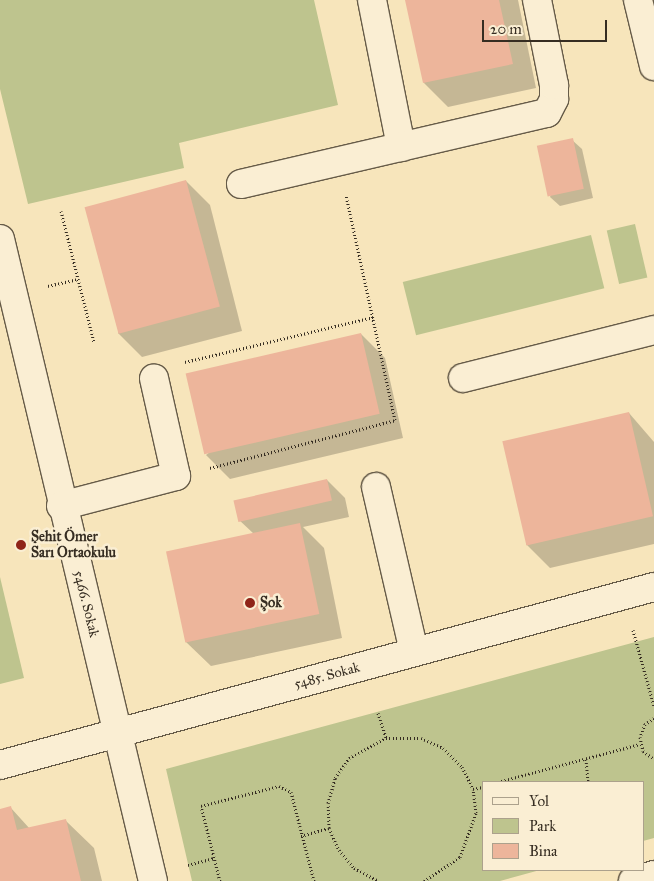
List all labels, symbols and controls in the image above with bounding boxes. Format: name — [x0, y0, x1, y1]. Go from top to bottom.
scale bar — [484, 10, 609, 42]
text: 20 m — [490, 20, 522, 38]
place label: Şehit Ömer Sarı Ortaokulu — [31, 529, 116, 562]
marker: Şehit Ömer Sarı Ortaokulu — [15, 539, 27, 551]
street label: 5466. Sokak — [70, 569, 102, 639]
place label: Şok — [260, 595, 282, 611]
marker: Şok — [244, 597, 256, 609]
street label: 5485. Sokak — [292, 659, 362, 693]
legend — [482, 781, 644, 871]
text: Yol — [529, 792, 549, 810]
text: Park — [529, 817, 556, 835]
text: Bina — [529, 842, 557, 860]

